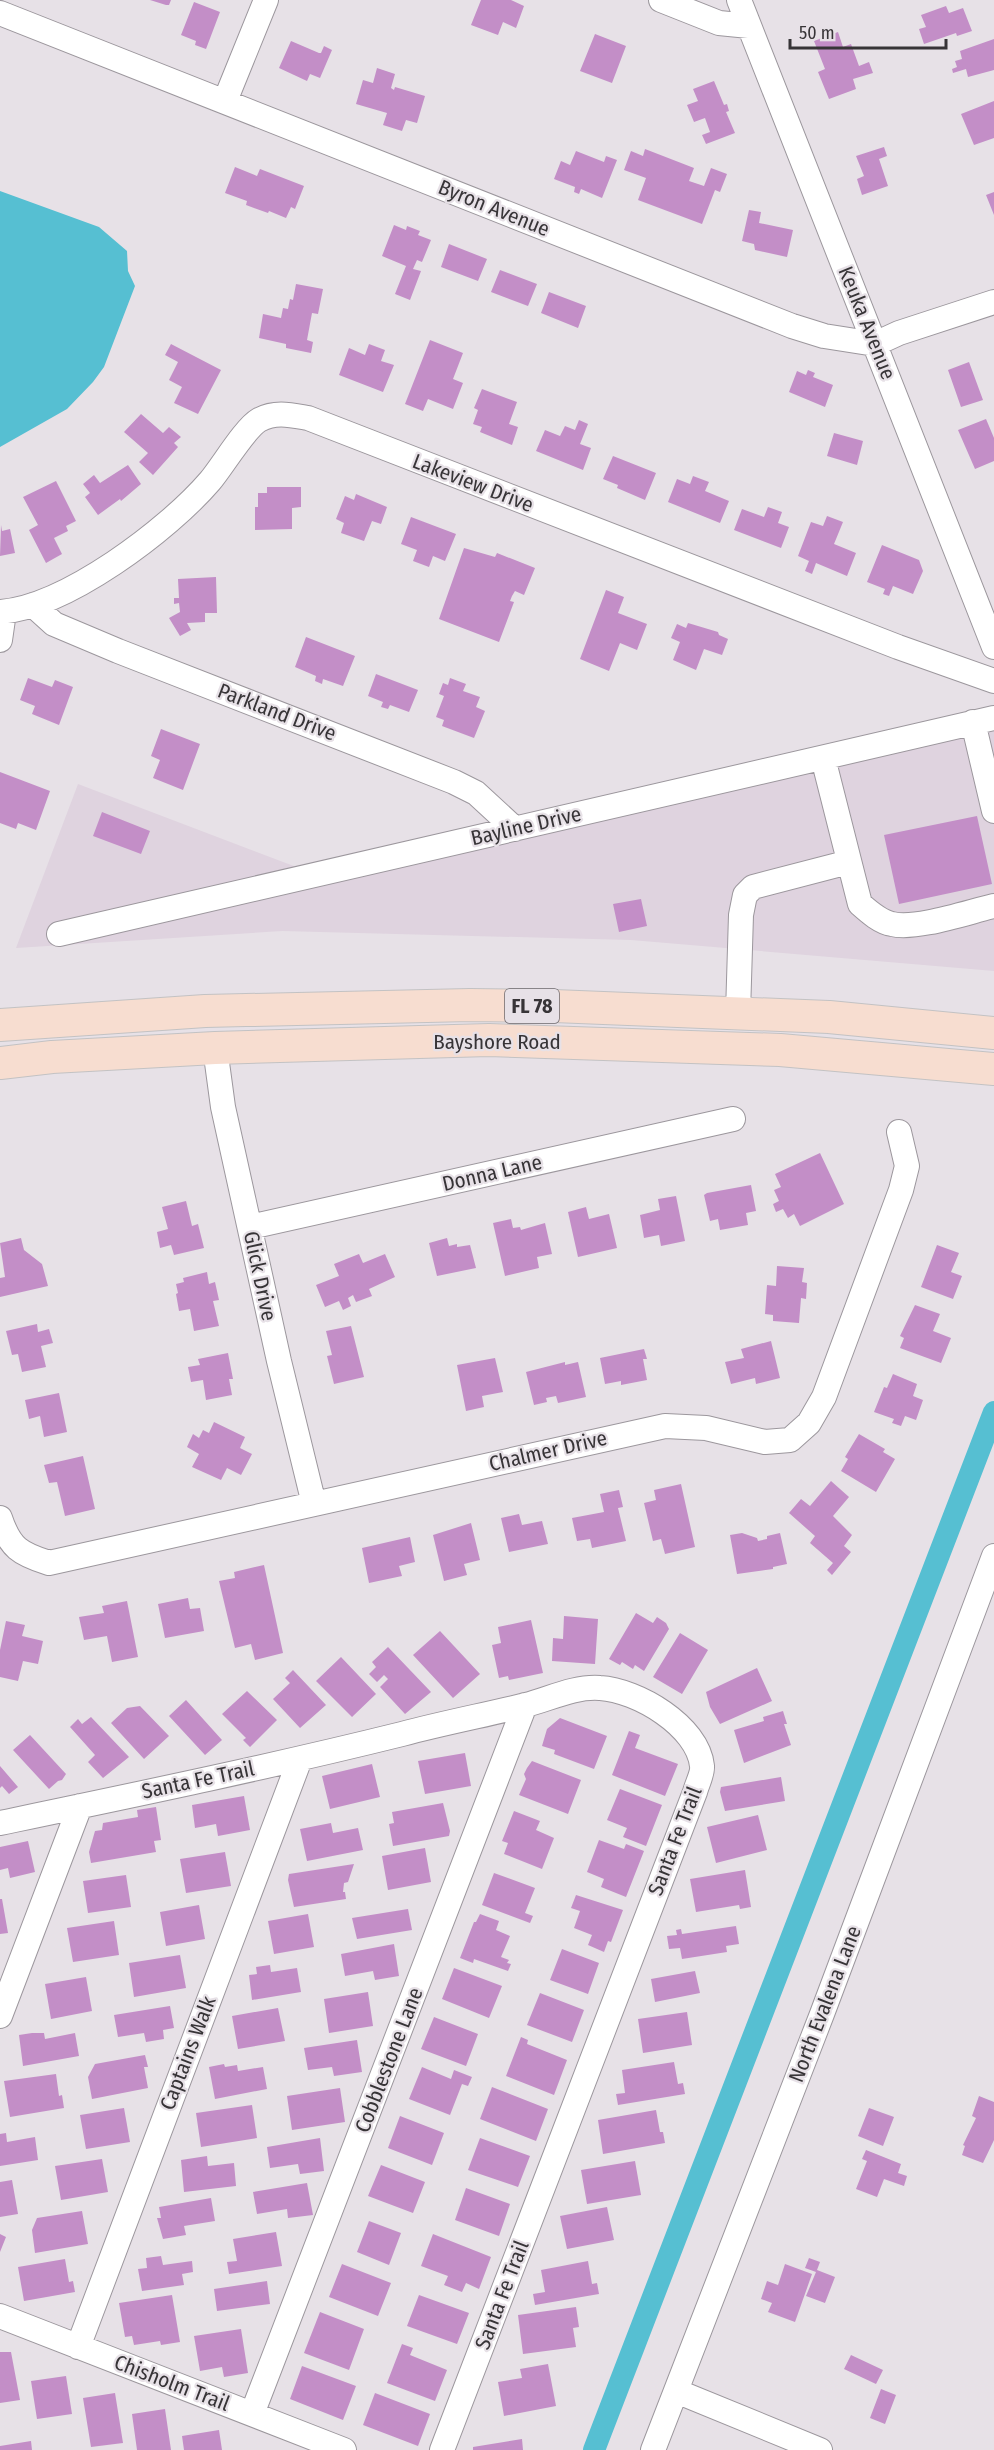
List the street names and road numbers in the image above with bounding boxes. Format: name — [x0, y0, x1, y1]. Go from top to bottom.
street label: Byron Avenue — [435, 174, 553, 242]
street label: Keuka Avenue — [832, 263, 902, 383]
street label: Lakeview Drive — [409, 448, 537, 518]
street label: Parkland Drive — [214, 678, 340, 746]
street label: Bayline Drive — [468, 801, 584, 851]
road number: FL 78 — [505, 989, 559, 1023]
street label: Bayshore Road — [433, 1029, 561, 1055]
street label: Donna Lane — [440, 1149, 544, 1197]
street label: Glick Drive — [238, 1229, 282, 1323]
street label: Chalmer Drive — [486, 1425, 610, 1477]
street label: Santa Fe Trail — [139, 1755, 257, 1805]
street label: Santa Fe Trail — [642, 1783, 708, 1899]
street label: North Evalena Lane — [783, 1922, 867, 2086]
street label: Cobblestone Lane — [349, 1984, 429, 2136]
street label: Captains Walk — [154, 1992, 222, 2114]
street label: Santa Fe Trail — [469, 2237, 535, 2353]
street label: Chisholm Trail — [111, 2349, 234, 2417]

